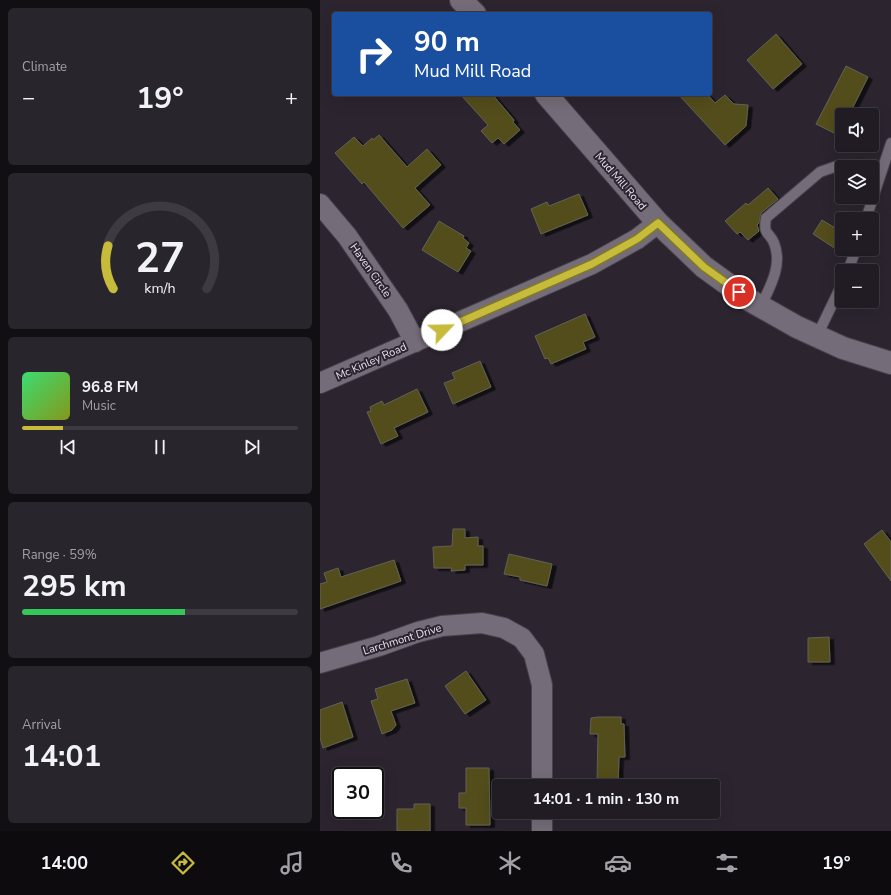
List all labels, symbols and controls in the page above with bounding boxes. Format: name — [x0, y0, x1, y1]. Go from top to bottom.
text: 90 m — [414, 23, 480, 61]
icon: right — [348, 28, 400, 80]
text: Climate — [22, 58, 67, 76]
text: Mud Mill Road — [414, 59, 531, 83]
text: 19° — [136, 78, 184, 119]
text: − — [22, 83, 35, 113]
text: + — [285, 83, 298, 113]
map controls — [835, 108, 879, 308]
button: sound — [835, 108, 879, 152]
street label: Mud Mill Road — [591, 149, 650, 213]
button: layers — [835, 160, 879, 204]
button: + — [835, 212, 879, 256]
text: 27 — [135, 230, 185, 287]
street label: Haven Circle — [346, 240, 395, 300]
button: − — [835, 264, 879, 308]
pin — [722, 275, 756, 309]
text: km/h — [144, 278, 176, 297]
icon: arrive — [728, 281, 750, 303]
position arrow — [421, 309, 463, 351]
street label: Mc Kinley Road — [333, 339, 409, 384]
text: 96.8 FM — [82, 377, 138, 397]
text: Music — [82, 397, 116, 415]
icon: previous — [57, 436, 79, 458]
icon: pause — [149, 436, 171, 458]
icon: next — [241, 436, 263, 458]
text: Range · 59% — [22, 546, 97, 564]
text: 295 km — [22, 566, 127, 607]
street label: Larchmont Drive — [361, 620, 443, 659]
text: Arrival — [22, 716, 61, 734]
text: 14:01 — [22, 736, 101, 777]
speed limit sign: 30 — [332, 767, 384, 819]
text: 14:01 · 1 min · 130 m — [533, 789, 679, 809]
icon: directions — [169, 849, 197, 877]
icon: music — [278, 849, 306, 877]
icon: phone — [387, 849, 415, 877]
icon: climate — [496, 849, 524, 877]
icon: car — [604, 849, 632, 877]
icon: filters — [713, 849, 741, 877]
text: 14:00 — [40, 851, 88, 875]
text: 19° — [822, 851, 851, 875]

